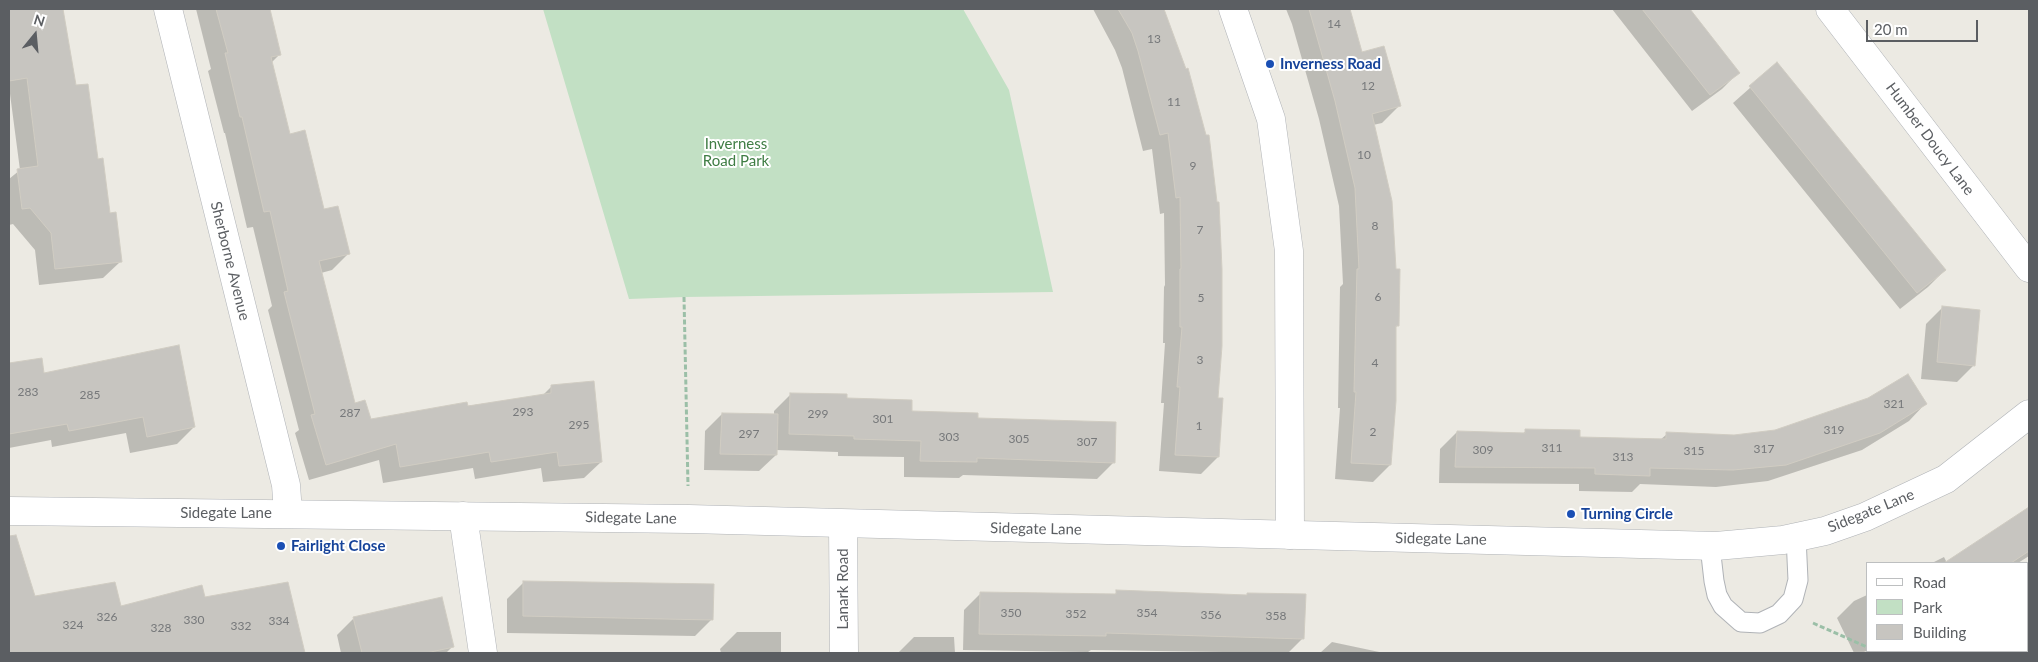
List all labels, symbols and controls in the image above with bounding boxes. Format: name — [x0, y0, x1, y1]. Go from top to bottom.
north arrow — [10, 10, 60, 60]
text: N — [32, 10, 47, 30]
scale bar — [1868, 10, 1980, 42]
house number: 14 — [1327, 17, 1341, 31]
text: 20 m — [1874, 20, 1908, 38]
house number: 13 — [1147, 32, 1161, 46]
place label: Inverness Road — [1280, 55, 1381, 73]
marker: Inverness Road — [1264, 58, 1276, 70]
house number: 12 — [1361, 79, 1375, 93]
street label: Humber Doucy Lane — [1882, 79, 1978, 199]
house number: 11 — [1167, 95, 1181, 109]
park label: Inverness Road Park — [703, 135, 769, 170]
house number: 10 — [1357, 148, 1371, 162]
house number: 9 — [1190, 159, 1196, 173]
street label: Sherborne Avenue — [207, 200, 253, 322]
house number: 8 — [1372, 219, 1378, 233]
house number: 7 — [1197, 223, 1203, 237]
house number: 6 — [1375, 290, 1381, 304]
house number: 5 — [1198, 291, 1204, 305]
house number: 3 — [1197, 353, 1203, 367]
house number: 4 — [1372, 356, 1378, 370]
house number: 283 — [18, 385, 38, 399]
house number: 285 — [80, 388, 100, 402]
house number: 321 — [1884, 397, 1904, 411]
house number: 293 — [513, 405, 533, 419]
house number: 287 — [340, 406, 360, 420]
house number: 299 — [808, 407, 828, 421]
house number: 301 — [873, 412, 893, 426]
house number: 295 — [569, 418, 589, 432]
house number: 1 — [1196, 419, 1202, 433]
house number: 319 — [1824, 423, 1844, 437]
house number: 2 — [1370, 425, 1376, 439]
house number: 297 — [739, 427, 759, 441]
house number: 303 — [939, 430, 959, 444]
house number: 305 — [1009, 432, 1029, 446]
house number: 307 — [1077, 435, 1097, 449]
house number: 311 — [1542, 441, 1562, 455]
house number: 317 — [1754, 442, 1774, 456]
house number: 309 — [1473, 443, 1493, 457]
house number: 315 — [1684, 444, 1704, 458]
house number: 313 — [1613, 450, 1633, 464]
street label: Sidegate Lane — [1825, 485, 1917, 537]
street label: Sidegate Lane — [180, 504, 272, 522]
place label: Turning Circle — [1581, 505, 1673, 523]
street label: Sidegate Lane — [585, 508, 677, 528]
marker: Turning Circle — [1565, 508, 1577, 520]
street label: Sidegate Lane — [990, 519, 1082, 539]
street label: Sidegate Lane — [1395, 529, 1487, 549]
place label: Fairlight Close — [291, 537, 385, 555]
marker: Fairlight Close — [275, 540, 287, 552]
street label: Lanark Road — [834, 548, 852, 630]
legend — [1866, 562, 2028, 652]
text: Road — [1913, 573, 1946, 591]
text: Park — [1913, 598, 1942, 616]
house number: 350 — [1001, 606, 1021, 620]
house number: 354 — [1137, 606, 1157, 620]
house number: 352 — [1066, 607, 1086, 621]
house number: 356 — [1201, 608, 1221, 622]
house number: 358 — [1266, 609, 1286, 623]
house number: 326 — [97, 610, 117, 624]
house number: 330 — [184, 613, 204, 627]
house number: 334 — [269, 614, 289, 628]
house number: 324 — [63, 618, 83, 632]
house number: 332 — [231, 619, 251, 633]
house number: 328 — [151, 621, 171, 635]
text: Building — [1913, 623, 1966, 641]

